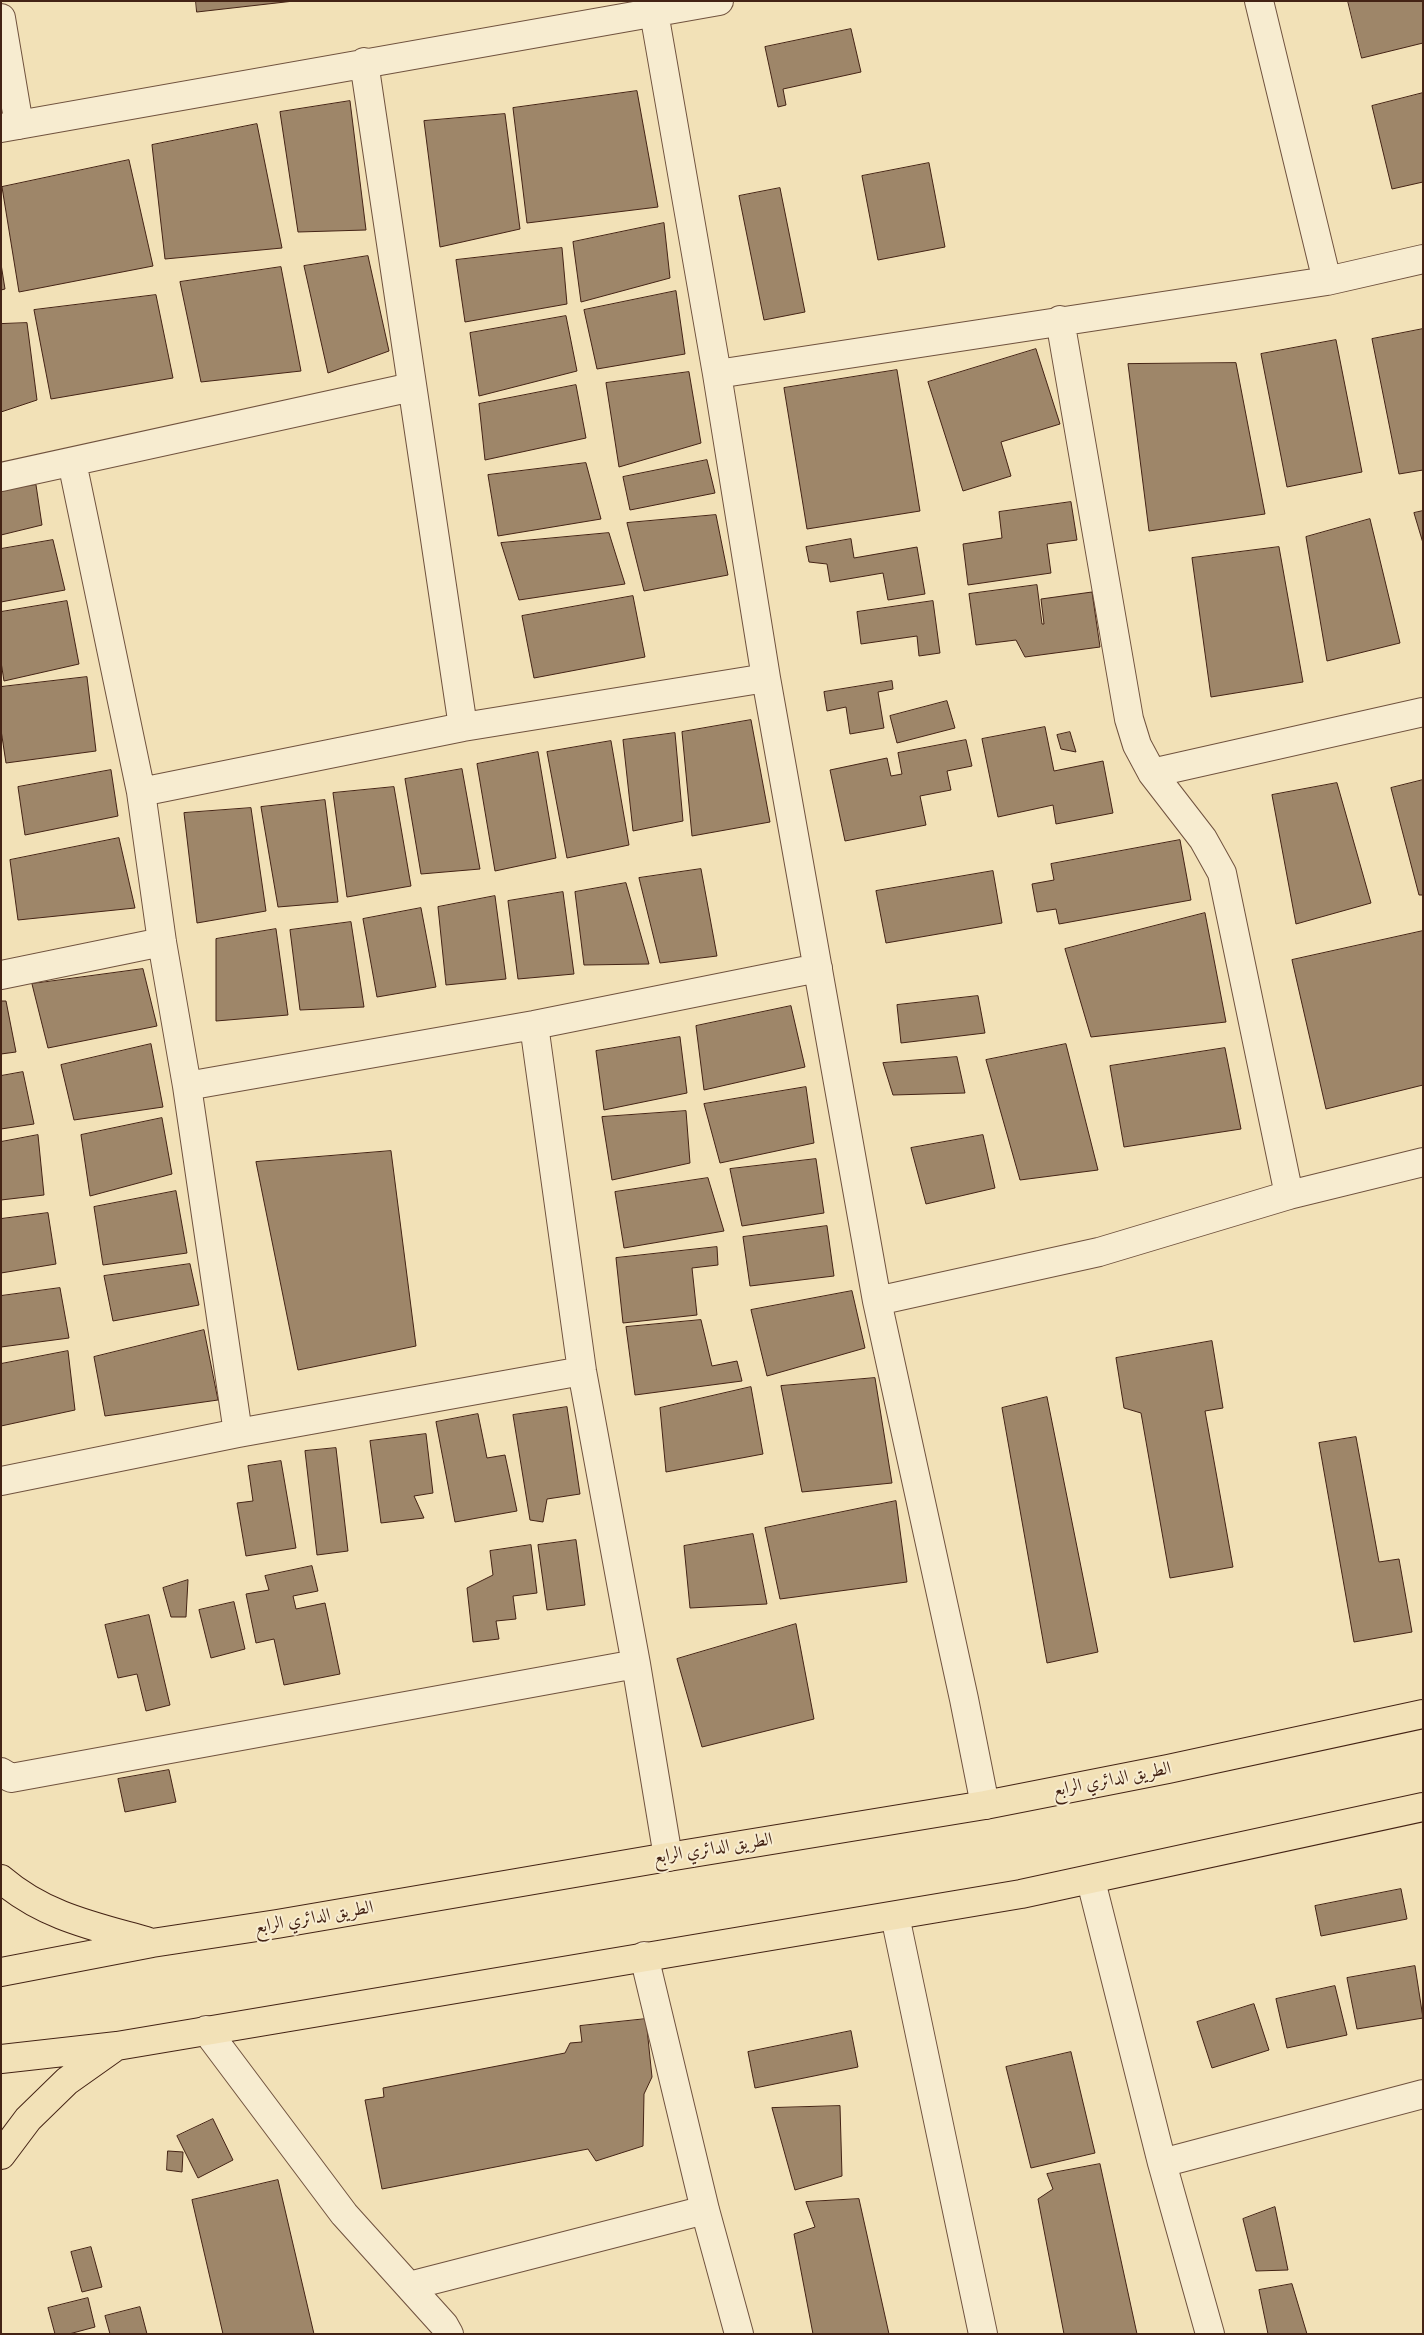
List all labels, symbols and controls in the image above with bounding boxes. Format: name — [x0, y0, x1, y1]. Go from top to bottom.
street label: الطريق الدائري الرابع — [1051, 1758, 1173, 1802]
street label: الطريق الدائري الرابع — [652, 1829, 774, 1869]
street label: الطريق الدائري الرابع — [253, 1897, 375, 1939]

